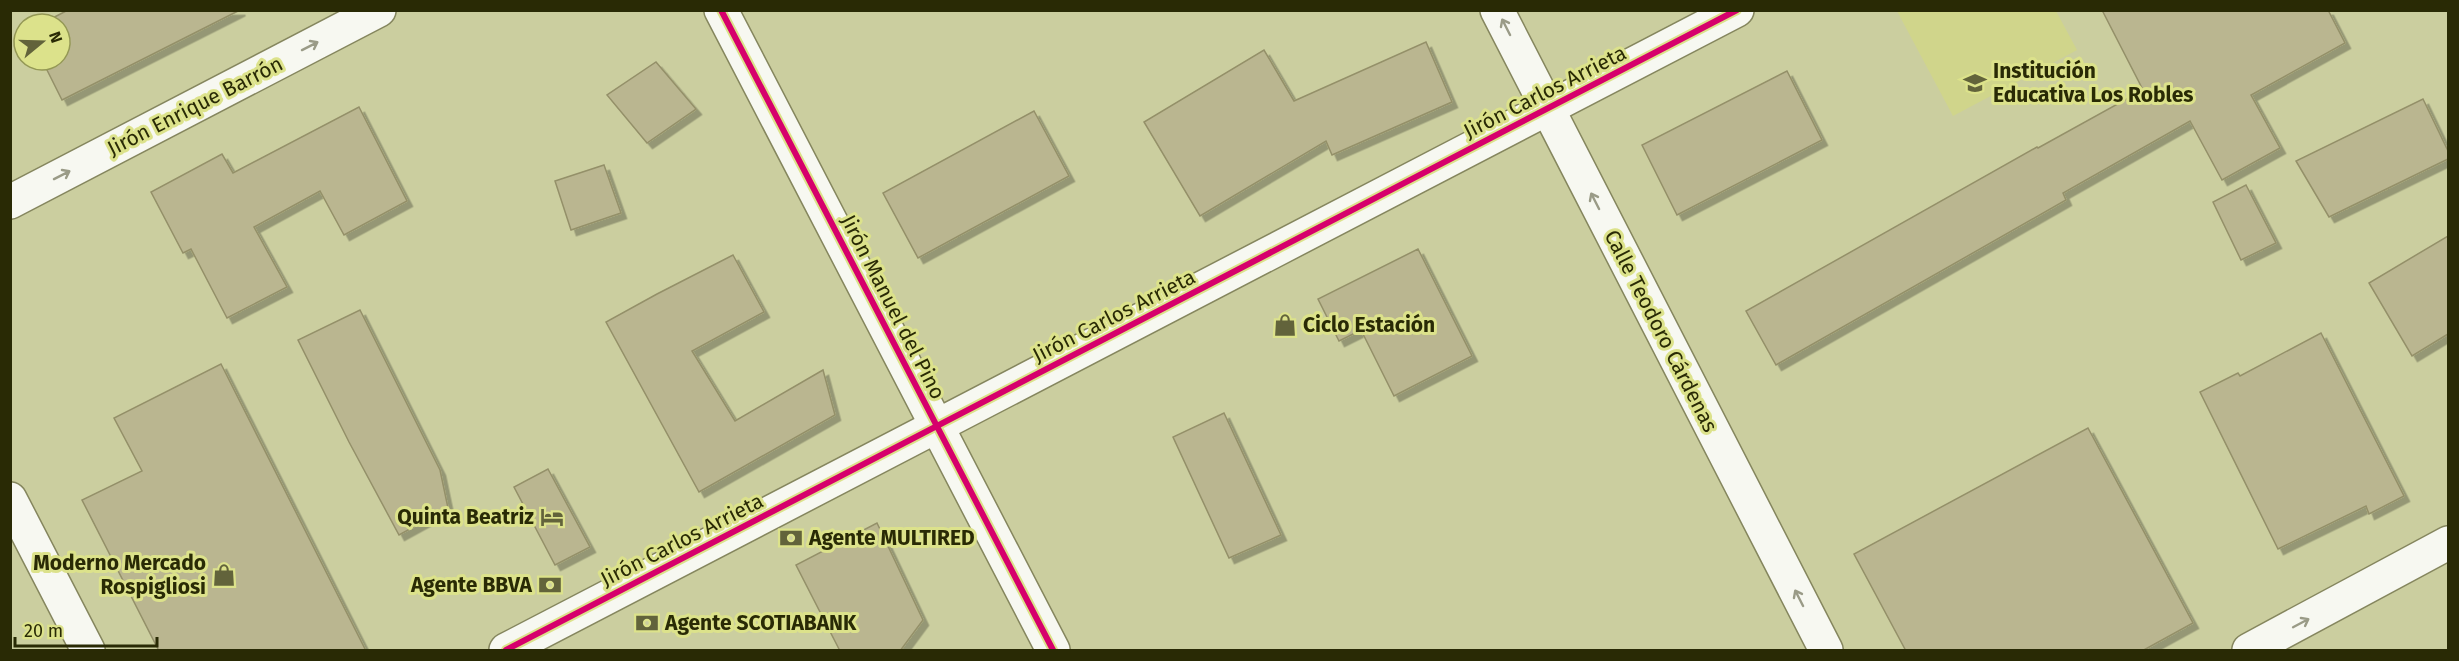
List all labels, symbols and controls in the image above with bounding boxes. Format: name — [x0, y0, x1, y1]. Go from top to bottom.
north arrow — [12, 12, 72, 72]
one-way arrow — [1499, 19, 1511, 37]
text: N — [45, 29, 66, 45]
one-way arrow — [301, 40, 318, 52]
street label: Jirón Carlos Arrieta — [1459, 40, 1631, 144]
street label: Jirón Enrique Barrón — [103, 51, 287, 161]
place label: Institución Educativa Los Robles — [1993, 58, 2193, 108]
school or university icon: Institución Educativa Los Robles — [1962, 70, 1988, 96]
one-way arrow — [53, 169, 71, 180]
one-way arrow — [1588, 192, 1600, 210]
street label: Jirón Manuel del Pino — [835, 210, 951, 404]
street label: Calle Teodoro Cárdenas — [1599, 226, 1723, 437]
street label: Jirón Carlos Arrieta — [1028, 264, 1200, 368]
shop icon: Ciclo Estación — [1272, 312, 1298, 338]
place label: Ciclo Estación — [1303, 312, 1435, 338]
street label: Jirón Carlos Arrieta — [596, 488, 768, 592]
place label: Quinta Beatriz — [397, 504, 534, 530]
hotel icon: Quinta Beatriz — [539, 504, 565, 530]
bank icon: Agente MULTIRED — [778, 525, 804, 551]
place label: Agente MULTIRED — [808, 525, 975, 551]
place label: Moderno Mercado Rospigliosi — [33, 550, 206, 600]
shop icon: Moderno Mercado Rospigliosi — [211, 562, 237, 588]
place label: Agente BBVA — [410, 572, 533, 598]
bank icon: Agente BBVA — [537, 572, 563, 598]
one-way arrow — [1793, 590, 1804, 608]
scale bar — [15, 610, 158, 648]
bank icon: Agente SCOTIABANK — [634, 610, 660, 636]
place label: Agente SCOTIABANK — [664, 610, 857, 636]
one-way arrow — [2291, 617, 2309, 628]
text: 20 m — [24, 620, 63, 642]

